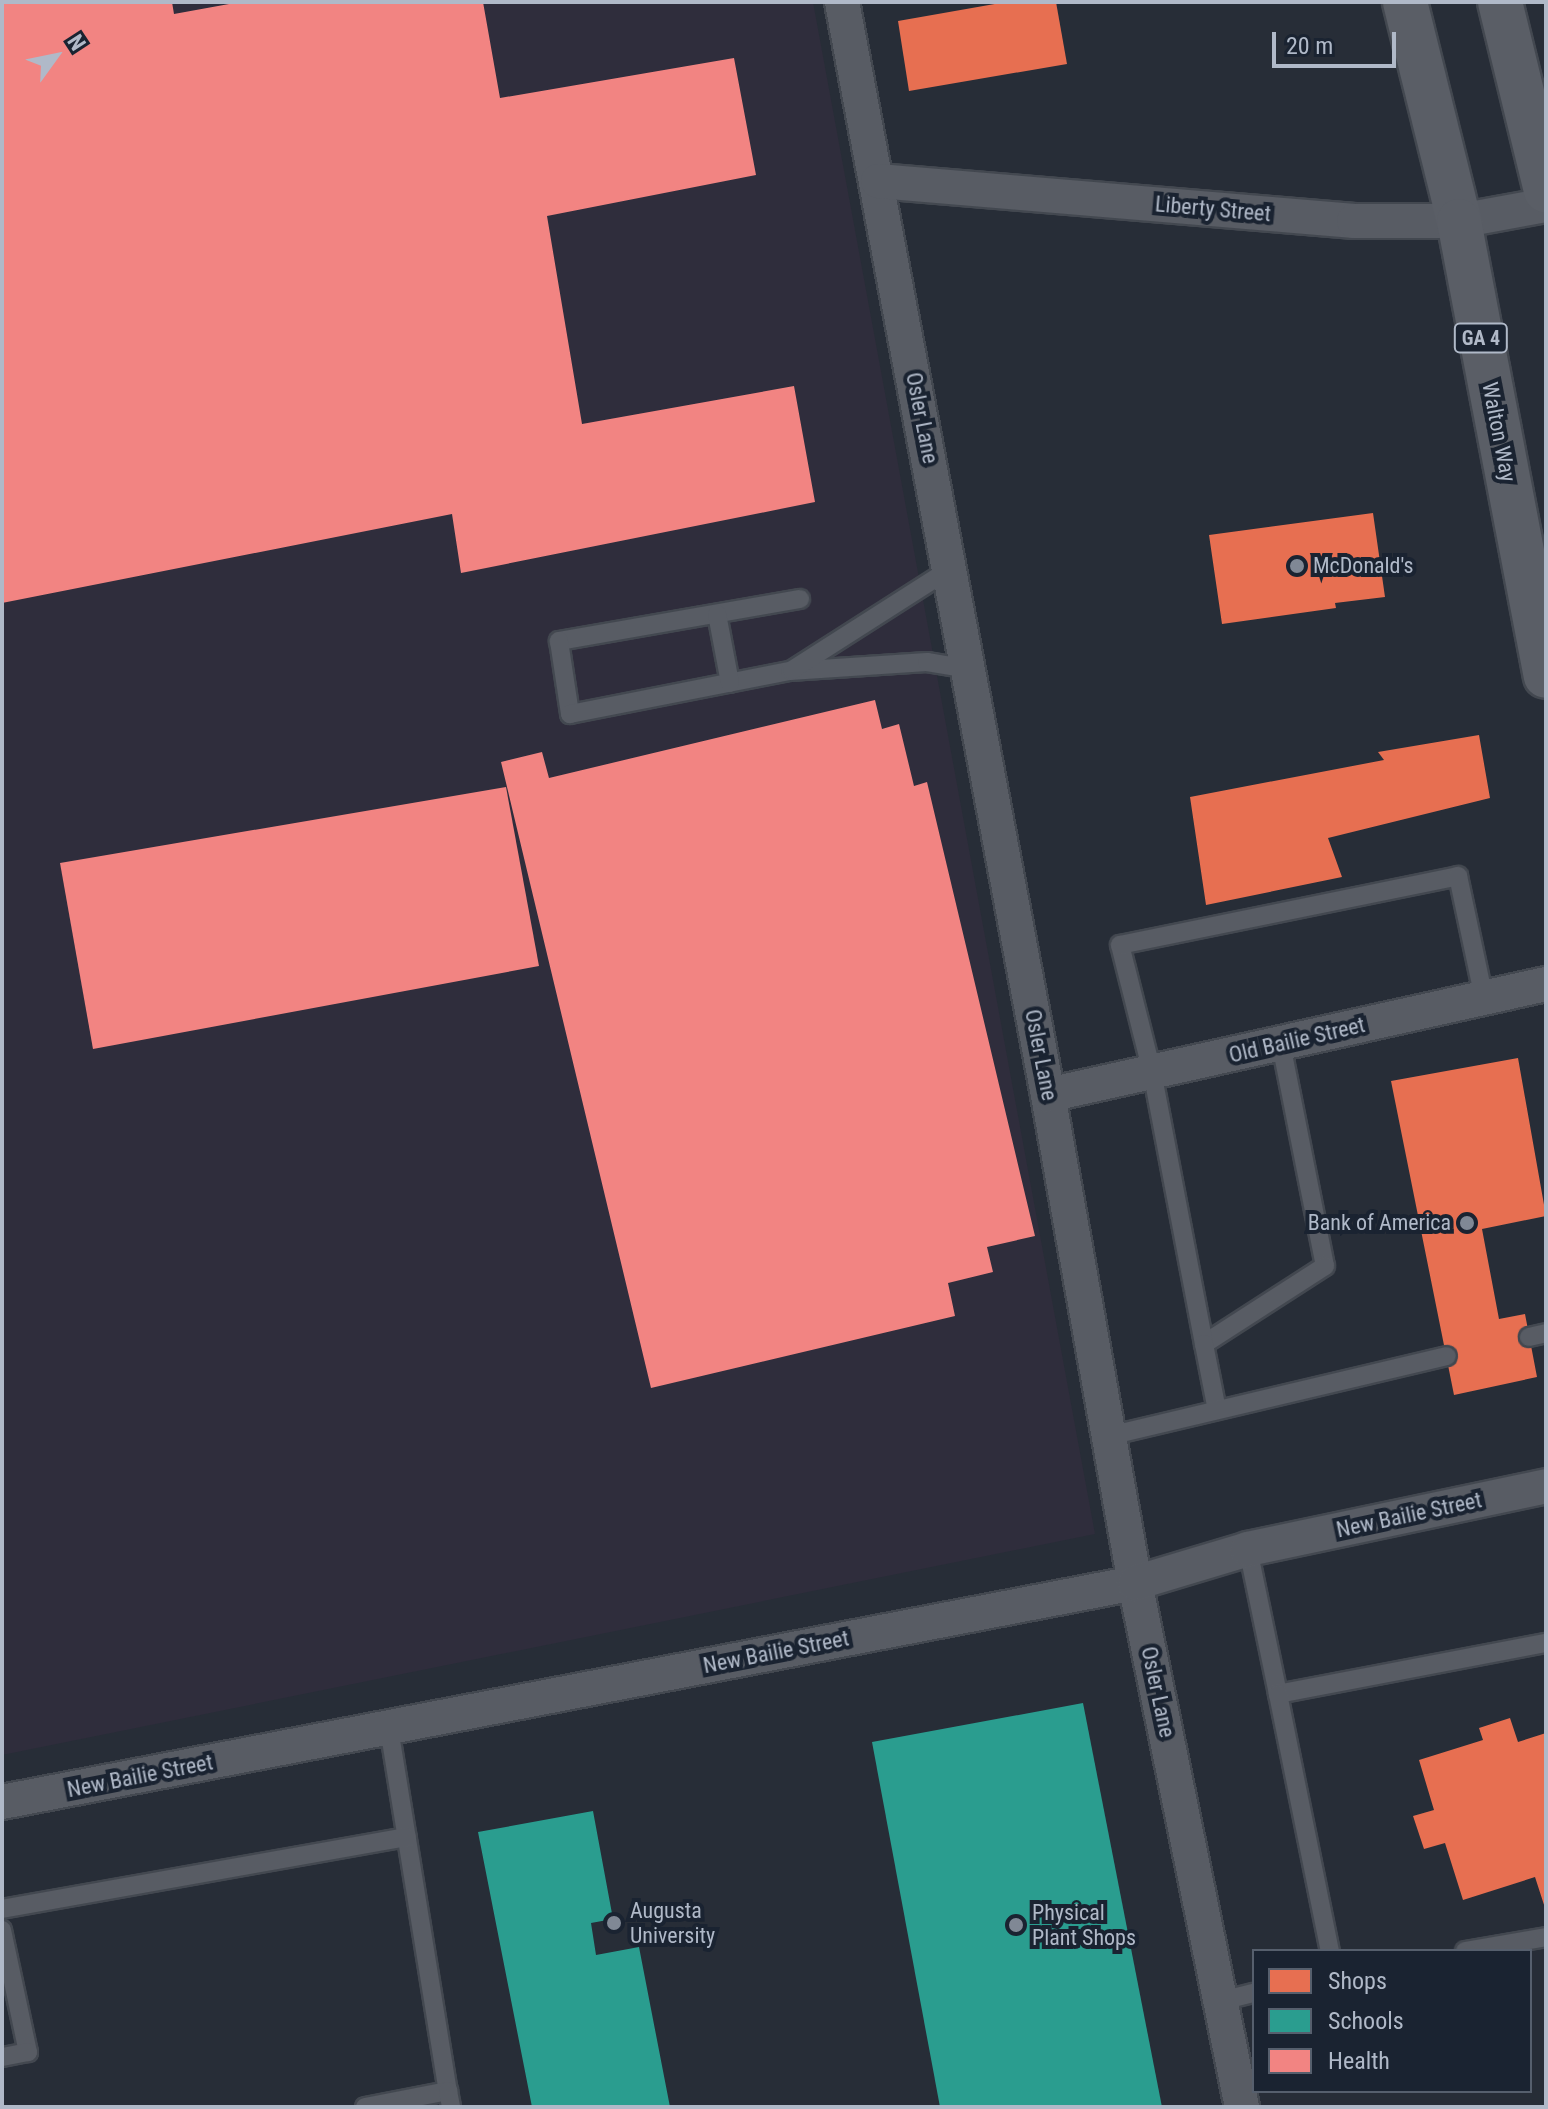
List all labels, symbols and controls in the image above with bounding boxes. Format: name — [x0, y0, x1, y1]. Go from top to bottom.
north arrow — [16, 16, 96, 96]
scale bar — [1276, 16, 1400, 66]
text: N — [62, 30, 91, 55]
text: 20 m — [1286, 32, 1333, 60]
street label: Liberty Street — [1154, 191, 1272, 227]
road number: GA 4 — [1453, 322, 1509, 354]
street label: Osler Lane — [900, 370, 944, 466]
street label: Walton Way — [1476, 380, 1522, 484]
place label: McDonald's — [1313, 553, 1414, 579]
marker: McDonald's — [1288, 557, 1306, 575]
street label: Osler Lane — [1019, 1007, 1063, 1103]
street label: Old Bailie Street — [1226, 1012, 1368, 1068]
place label: Bank of America — [1308, 1210, 1451, 1236]
marker: Bank of America — [1458, 1214, 1476, 1232]
street label: New Bailie Street — [1334, 1487, 1484, 1543]
street label: New Bailie Street — [701, 1625, 851, 1679]
street label: Osler Lane — [1135, 1644, 1181, 1740]
street label: New Bailie Street — [65, 1749, 215, 1803]
place label: Augusta University — [630, 1897, 715, 1948]
place label: Physical Plant Shops — [1032, 1899, 1136, 1950]
marker: Augusta University — [605, 1914, 623, 1932]
marker: Physical Plant Shops — [1007, 1916, 1025, 1934]
legend — [1252, 1949, 1532, 2093]
text: Shops — [1328, 1967, 1387, 1995]
text: Schools — [1328, 2007, 1404, 2035]
text: Health — [1328, 2047, 1390, 2075]

